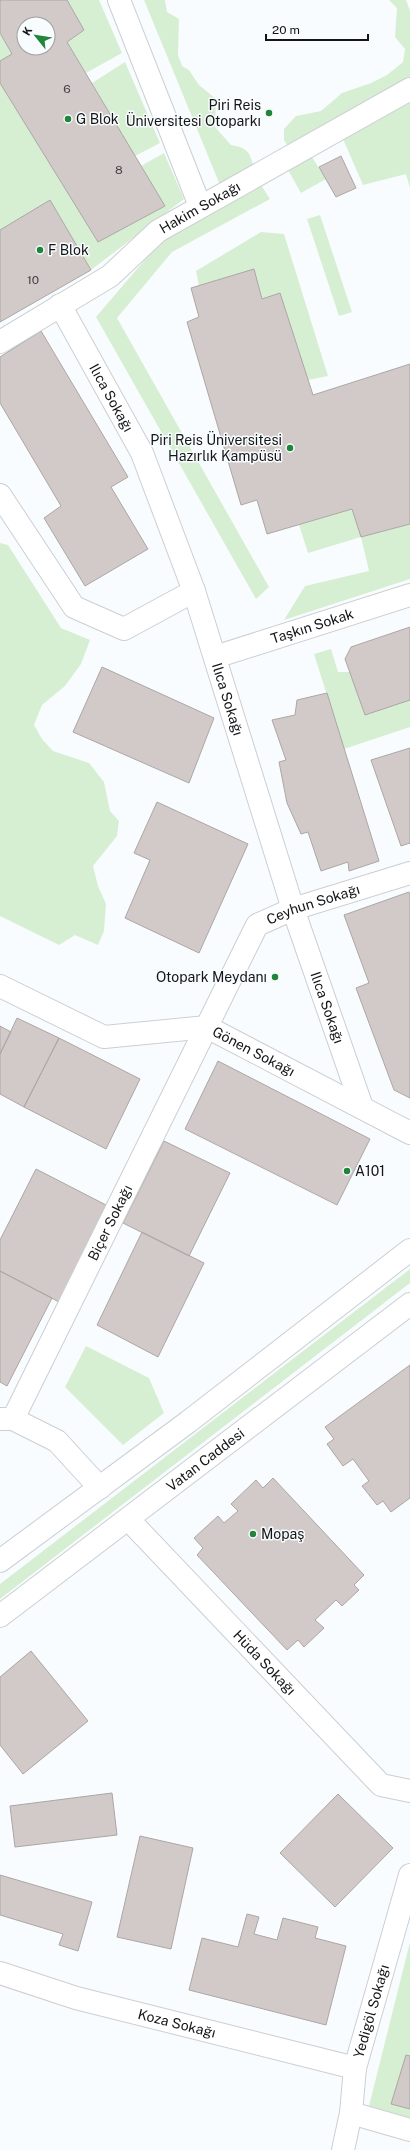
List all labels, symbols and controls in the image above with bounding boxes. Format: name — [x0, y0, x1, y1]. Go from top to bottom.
north arrow — [16, 16, 56, 56]
scale bar — [266, 16, 368, 42]
text: 20 m — [272, 23, 300, 37]
text: K — [20, 24, 35, 37]
house number: 6 — [63, 82, 71, 96]
place label: Piri Reis Üniversitesi Otoparkı — [126, 97, 261, 129]
marker: Piri Reis Üniversitesi Otoparkı — [264, 108, 274, 118]
place label: G Blok — [76, 111, 119, 127]
marker: G Blok — [63, 114, 73, 124]
house number: 8 — [115, 163, 123, 177]
street label: Hakim Sokağı — [157, 178, 243, 237]
place label: F Blok — [48, 242, 89, 258]
marker: F Blok — [35, 245, 45, 255]
house number: 10 — [27, 273, 39, 287]
street label: Ilıca Sokağı — [86, 361, 137, 434]
place label: Piri Reis Üniversitesi Hazırlık Kampüsü — [150, 430, 282, 464]
marker: Piri Reis Üniversitesi Hazırlık Kampüsü — [285, 443, 295, 453]
street label: Taşkın Sokak — [269, 605, 356, 647]
street label: Ilıca Sokağı — [209, 661, 246, 737]
street label: Ceyhun Sokağı — [264, 881, 362, 928]
place label: Otopark Meydanı — [156, 969, 267, 985]
street label: Ilıca Sokağı — [307, 969, 347, 1046]
marker: Otopark Meydanı — [270, 972, 280, 982]
street label: Gönen Sokağı — [210, 1023, 298, 1079]
place label: A101 — [355, 1163, 385, 1179]
marker: A101 — [342, 1166, 352, 1176]
street label: Biçer Sokağı — [85, 1182, 135, 1263]
street label: Vatan Caddesi — [163, 1425, 247, 1494]
place label: Mopaş — [261, 1526, 304, 1542]
marker: Mopaş — [248, 1529, 258, 1539]
street label: Hüda Sokağı — [230, 1627, 299, 1698]
street label: Yedigöl Sokağı — [350, 1963, 392, 2060]
street label: Koza Sokağı — [136, 2006, 217, 2041]

